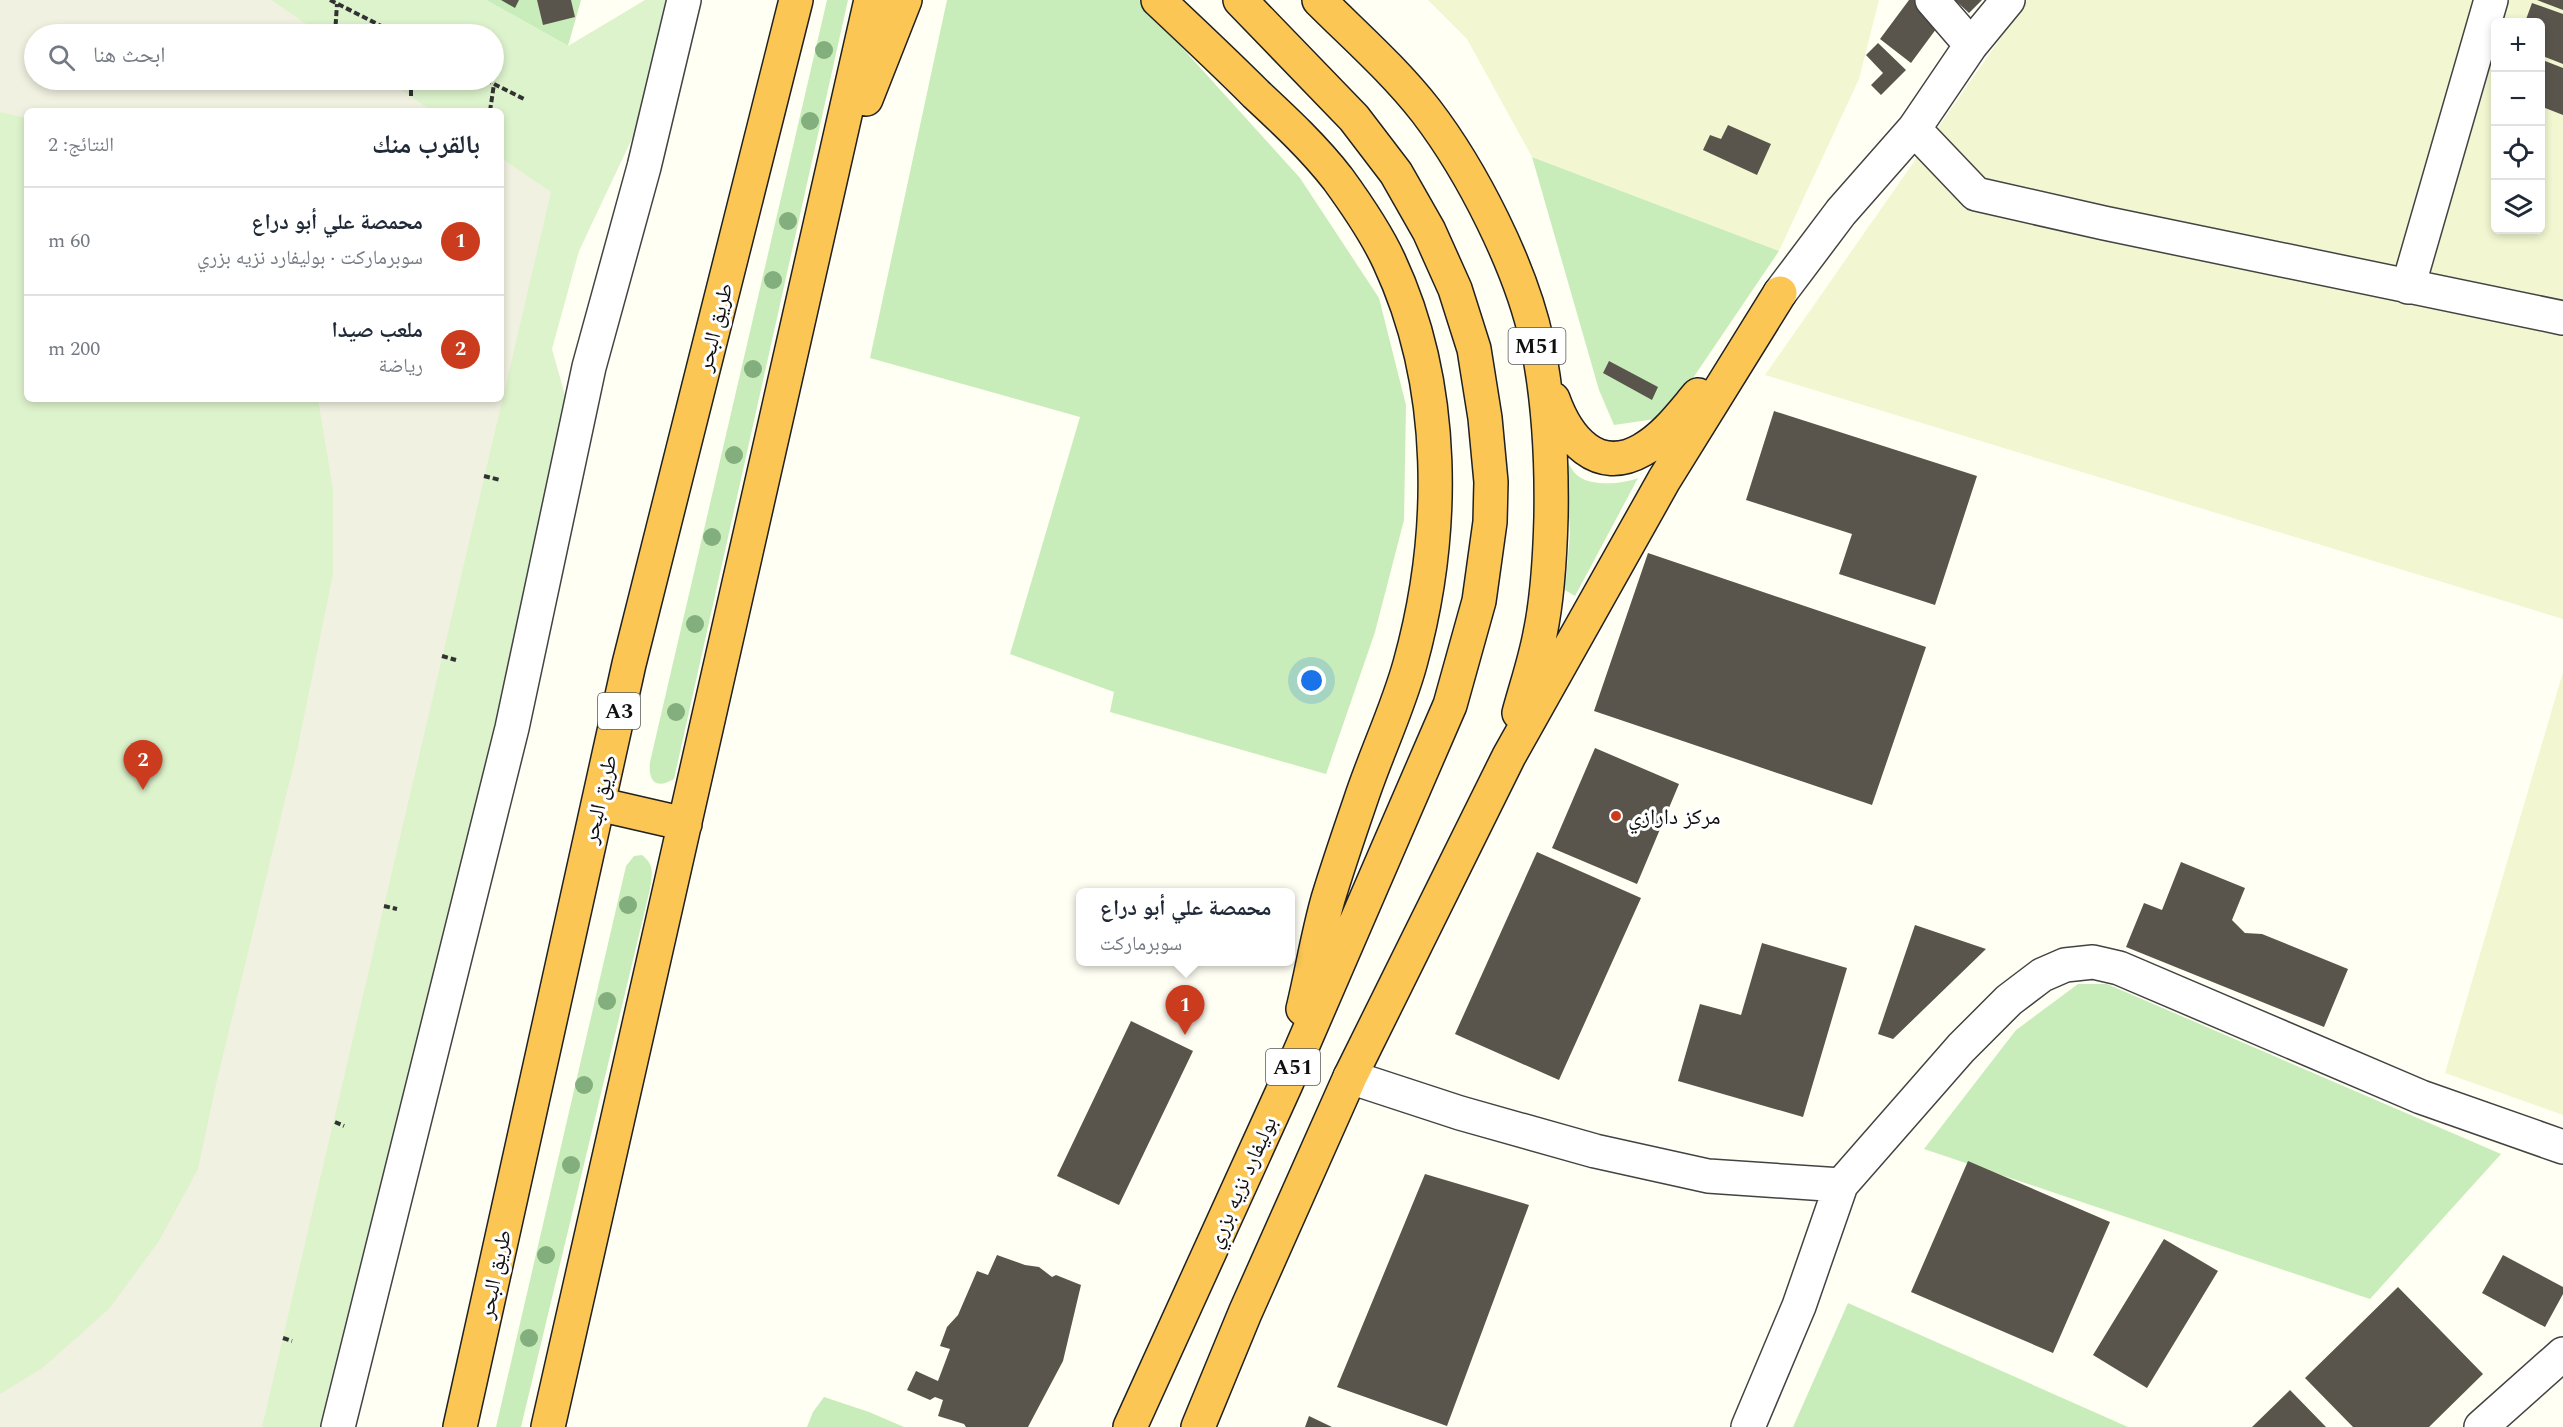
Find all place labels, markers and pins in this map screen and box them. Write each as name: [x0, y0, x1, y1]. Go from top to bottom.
pin: 2: [124, 740, 162, 790]
place label: مركز دارازي: [1628, 801, 1721, 834]
marker: مركز دارازي: [1609, 809, 1623, 823]
pin: 1: [1166, 986, 1204, 1035]

